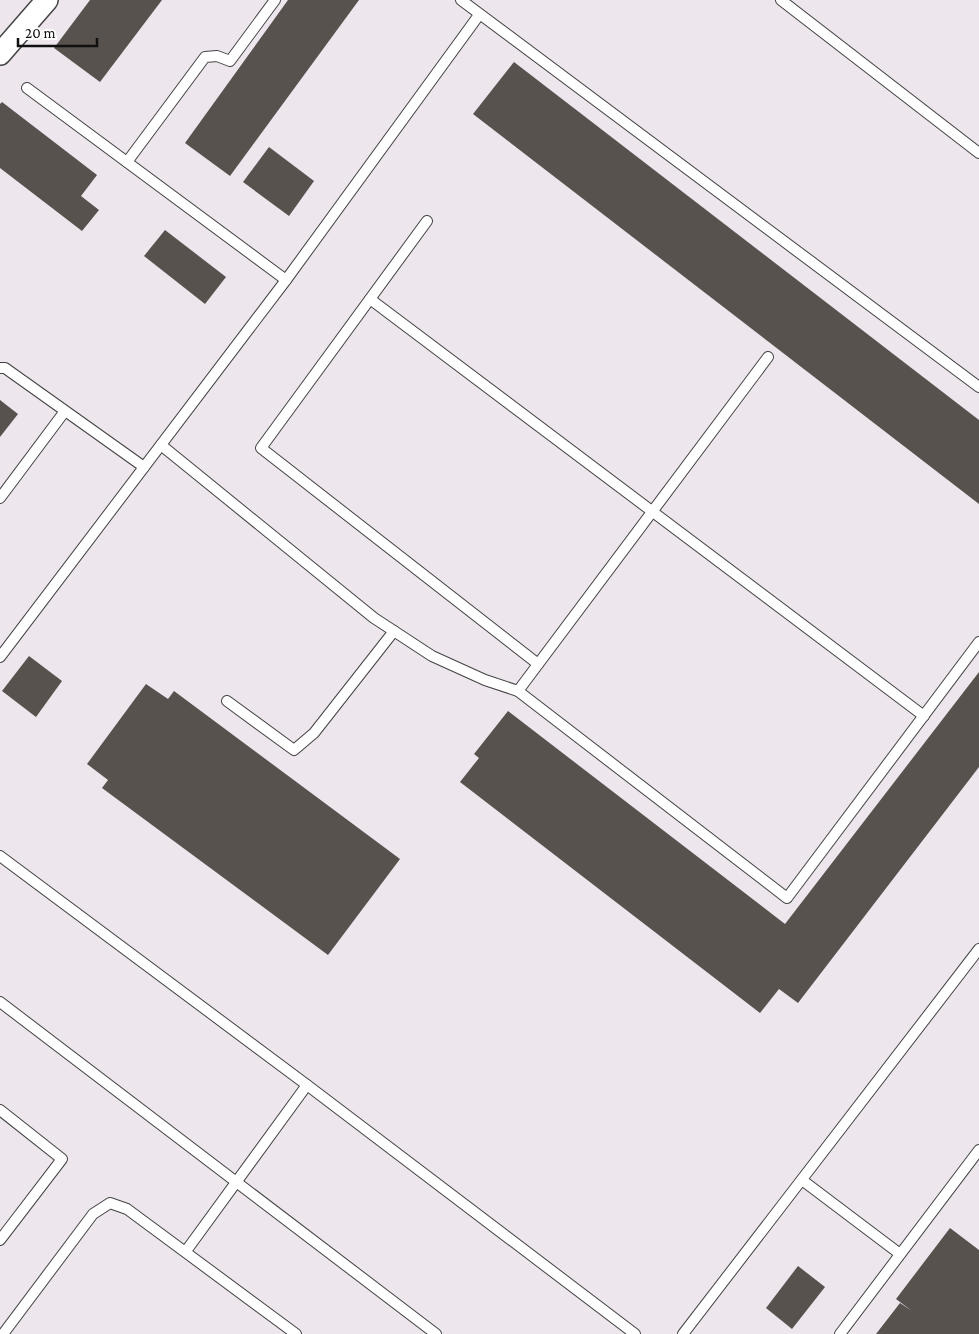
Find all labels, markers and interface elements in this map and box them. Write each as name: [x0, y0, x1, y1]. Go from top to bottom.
scale bar: [18, 15, 96, 47]
text: 20 m: [25, 25, 56, 41]

